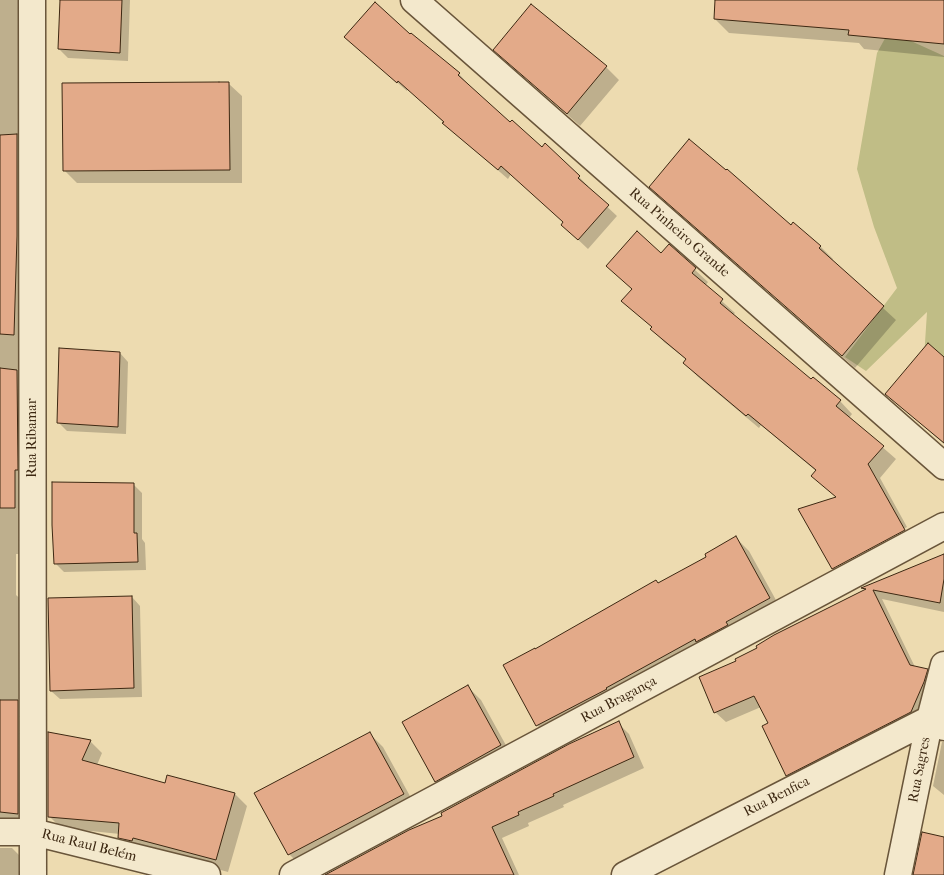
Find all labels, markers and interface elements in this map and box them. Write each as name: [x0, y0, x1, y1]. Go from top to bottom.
street label: Rua Pinheiro Grande: [625, 185, 733, 281]
street label: Rua Ribamar: [25, 398, 41, 478]
street label: Rua Bragança: [578, 673, 660, 727]
street label: Rua Sagres: [905, 736, 935, 804]
street label: Rua Benfica: [741, 773, 813, 821]
street label: Rua Raul Belém: [40, 826, 138, 866]

